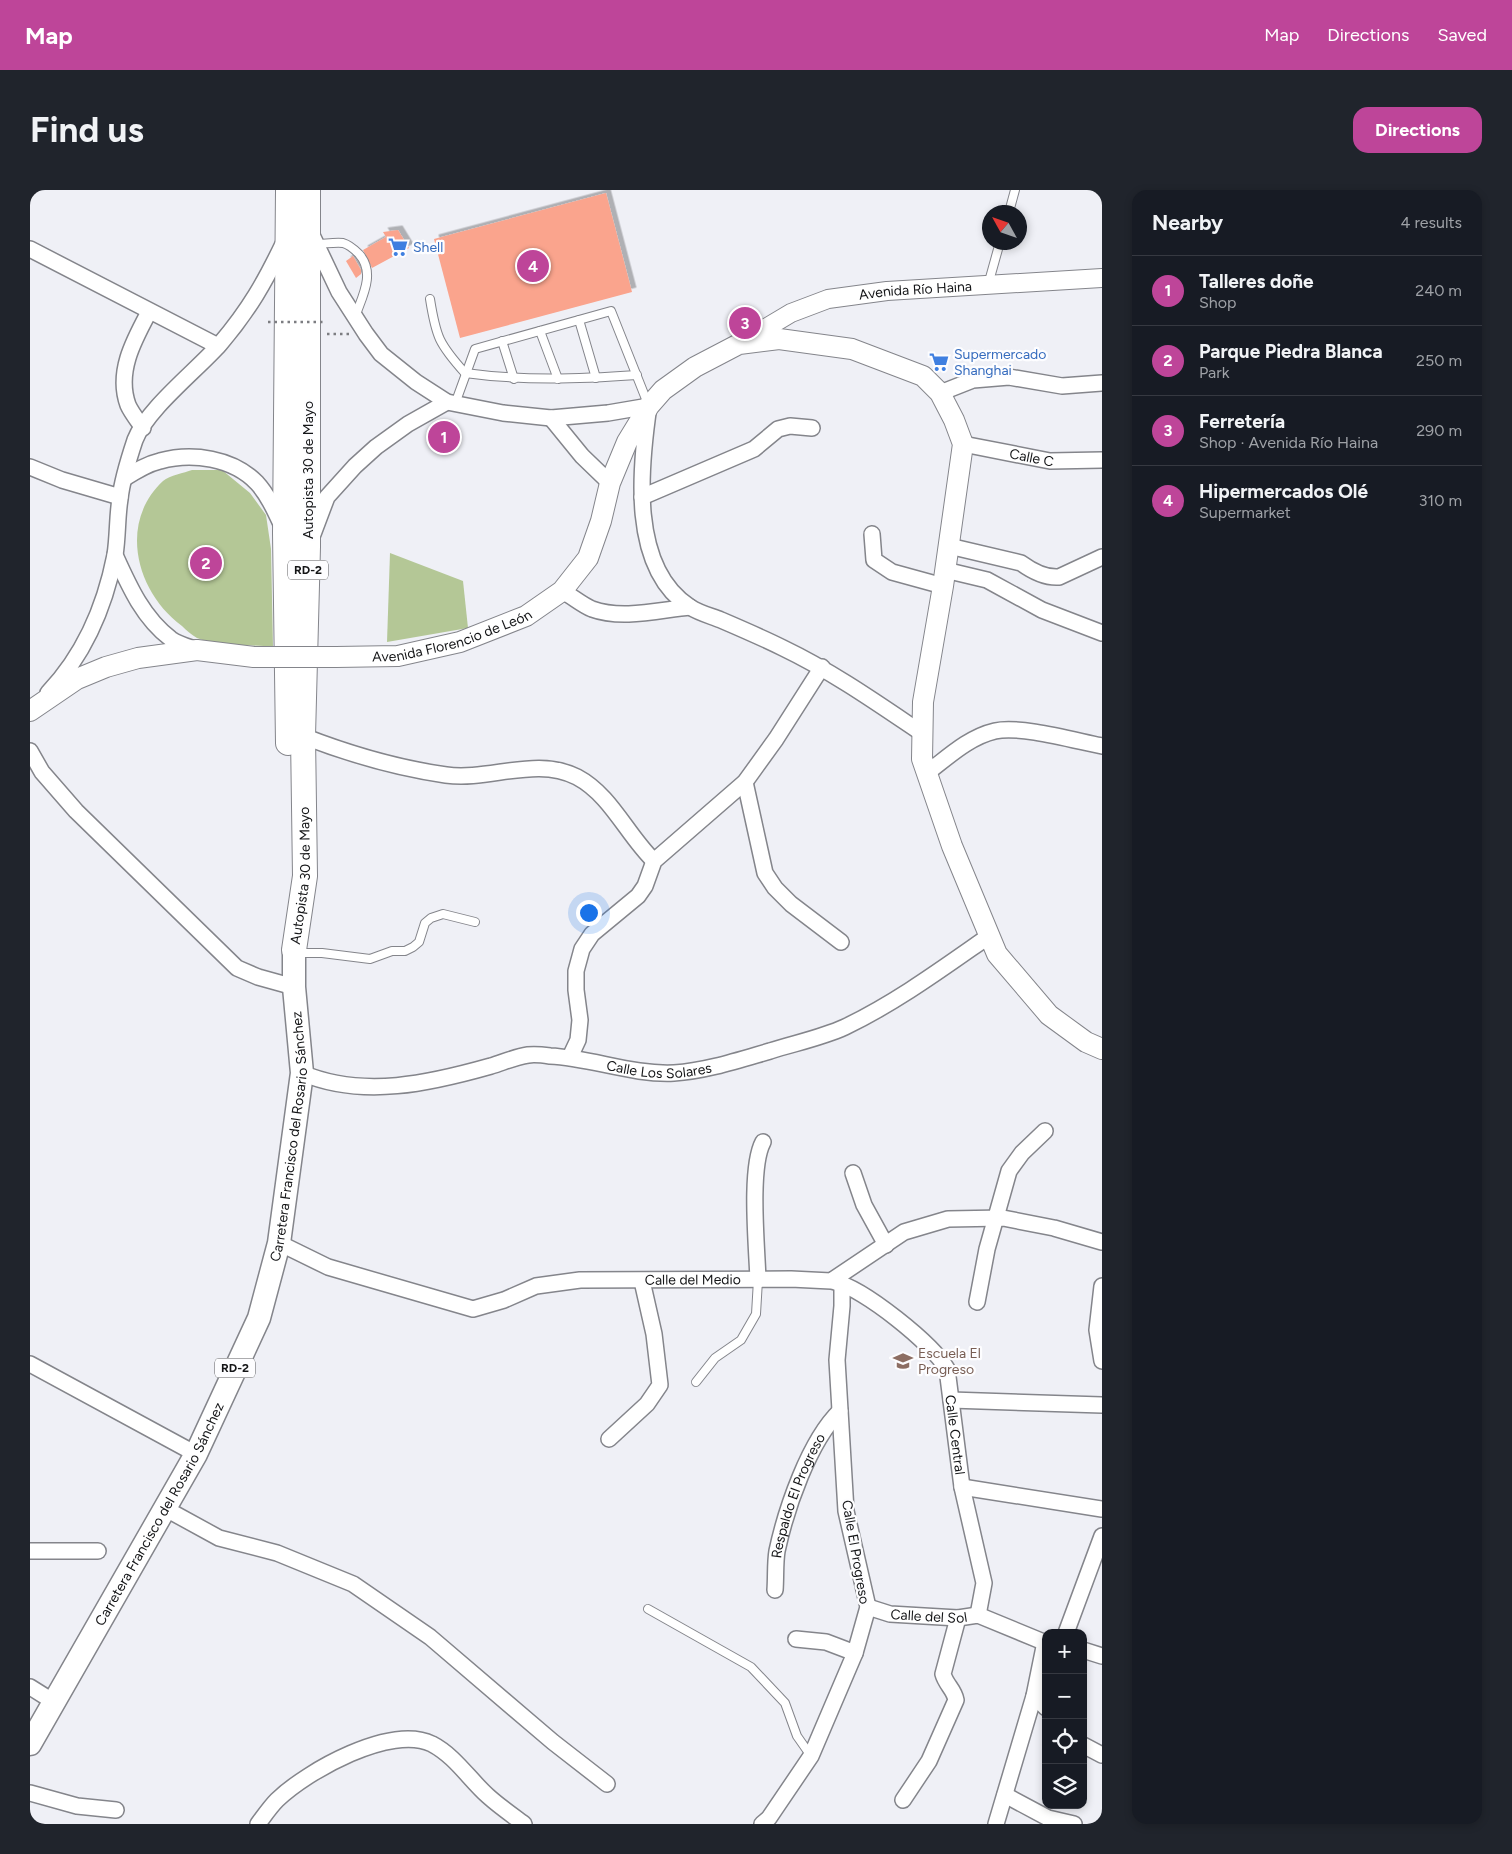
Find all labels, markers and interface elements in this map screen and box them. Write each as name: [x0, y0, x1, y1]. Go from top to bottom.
text: Map: [25, 21, 73, 50]
text: Map: [1264, 24, 1299, 46]
text: Directions: [1327, 24, 1409, 46]
text: Saved: [1437, 24, 1487, 46]
button: Directions: [1353, 107, 1482, 153]
text: Find us: [30, 109, 144, 151]
north arrow: [982, 205, 1027, 250]
text: Nearby: [1152, 210, 1223, 235]
text: 4 results: [1401, 213, 1462, 232]
supermarket icon: Shell: [387, 236, 409, 258]
place label: Shell: [413, 239, 443, 256]
pin: 4: [517, 247, 549, 285]
text: Talleres doñe: [1199, 270, 1314, 293]
street label: Avenida Río Haina: [858, 278, 972, 304]
text: 1: [1165, 281, 1171, 300]
text: 240 m: [1415, 281, 1462, 300]
text: Shop: [1199, 293, 1237, 312]
pin: 3: [729, 304, 761, 342]
text: Parque Piedra Blanca: [1199, 340, 1383, 363]
place label: Supermercado Shanghai: [954, 346, 1046, 379]
supermarket icon: Supermercado Shanghai: [928, 351, 950, 373]
text: 2: [1163, 351, 1173, 370]
text: 250 m: [1416, 351, 1462, 370]
text: Park: [1199, 363, 1229, 382]
street label: Autopista 30 de Mayo: [300, 401, 317, 539]
text: Ferretería: [1199, 410, 1285, 433]
pin: 1: [428, 418, 460, 456]
text: 3: [1164, 421, 1172, 440]
text: 290 m: [1416, 421, 1462, 440]
text: Shop · Avenida Río Haina: [1199, 433, 1378, 452]
street label: Calle C: [1008, 445, 1055, 471]
text: Hipermercados Olé: [1199, 480, 1368, 503]
text: 4: [1163, 491, 1173, 510]
text: 310 m: [1419, 491, 1462, 510]
text: Supermarket: [1199, 503, 1291, 522]
pin: 2: [190, 544, 222, 582]
road number: RD-2: [288, 560, 328, 580]
street label: Avenida Florencio de León: [372, 606, 536, 665]
street label: Autopista 30 de Mayo: [287, 807, 314, 946]
your location: [576, 900, 602, 926]
street label: Carretera Francisco del Rosario Sánchez: [266, 1010, 311, 1264]
street label: Calle Los Solares: [605, 1057, 713, 1082]
street label: Calle del Medio: [645, 1271, 741, 1289]
place label: Escuela El Progreso: [918, 1345, 981, 1378]
school or university icon: Escuela El Progreso: [892, 1350, 914, 1372]
road number: RD-2: [215, 1358, 255, 1378]
street label: Calle Central: [941, 1394, 968, 1476]
street label: Carretera Francisco del Rosario Sánchez: [92, 1400, 228, 1629]
street label: Respaldo El Progreso: [768, 1430, 829, 1559]
street label: Calle El Progreso: [838, 1499, 873, 1605]
street label: Calle del Sol: [890, 1606, 968, 1627]
map controls: [1042, 1629, 1087, 1809]
button: +: [1042, 1629, 1087, 1674]
button: −: [1042, 1674, 1087, 1719]
button: locate: [1042, 1719, 1087, 1764]
button: layers: [1042, 1764, 1087, 1809]

